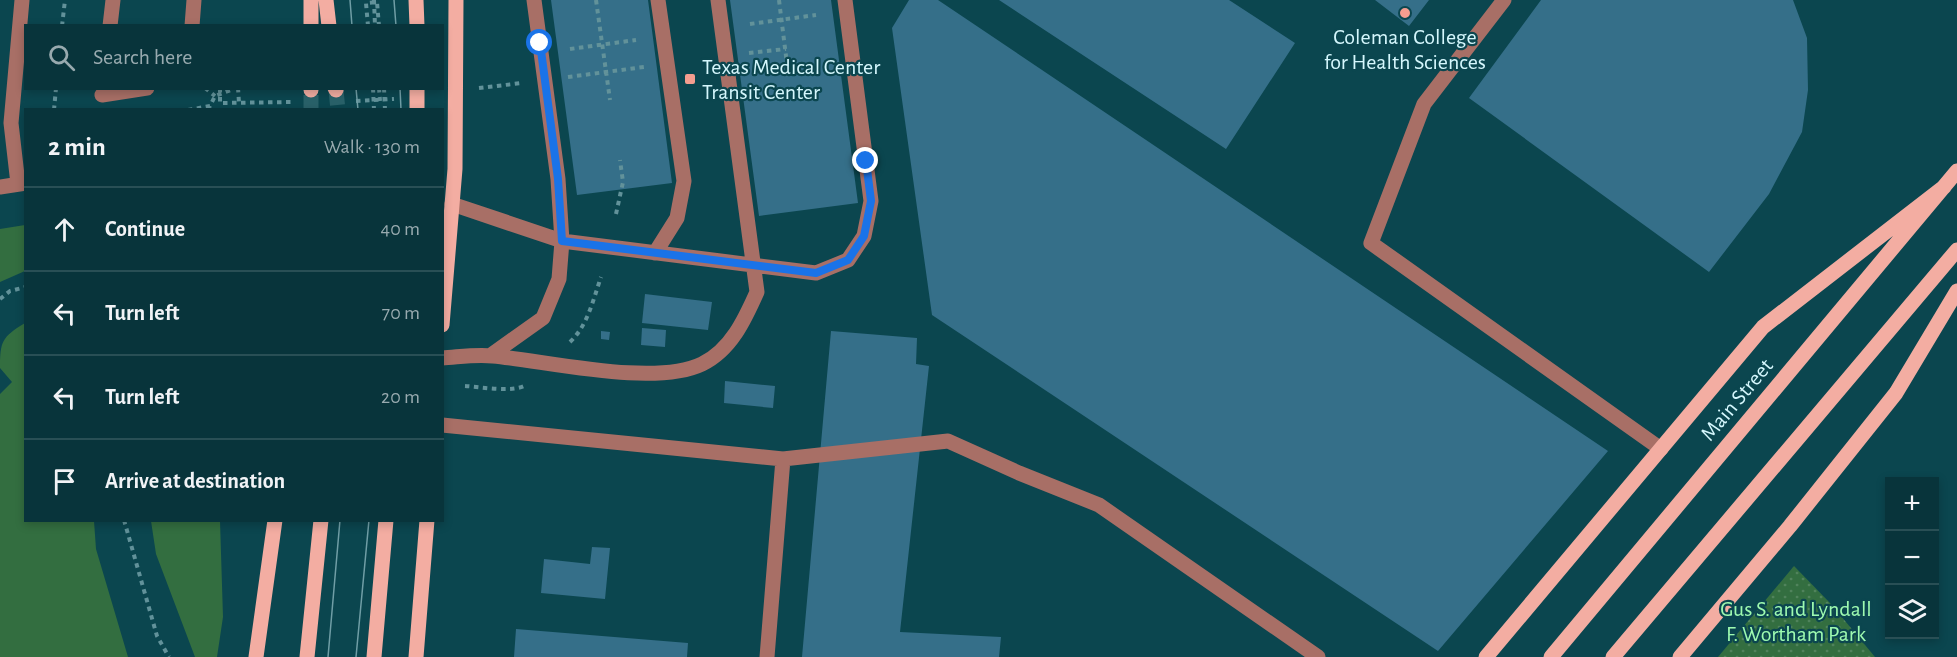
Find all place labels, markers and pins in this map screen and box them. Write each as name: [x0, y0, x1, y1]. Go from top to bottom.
marker: Coleman College for Health Sciences: [1398, 6, 1412, 20]
place label: Coleman College for Health Sciences: [1324, 26, 1486, 73]
place label: Texas Medical Center Transit Center: [702, 56, 880, 103]
marker: Texas Medical Center Transit Center: [683, 72, 697, 86]

